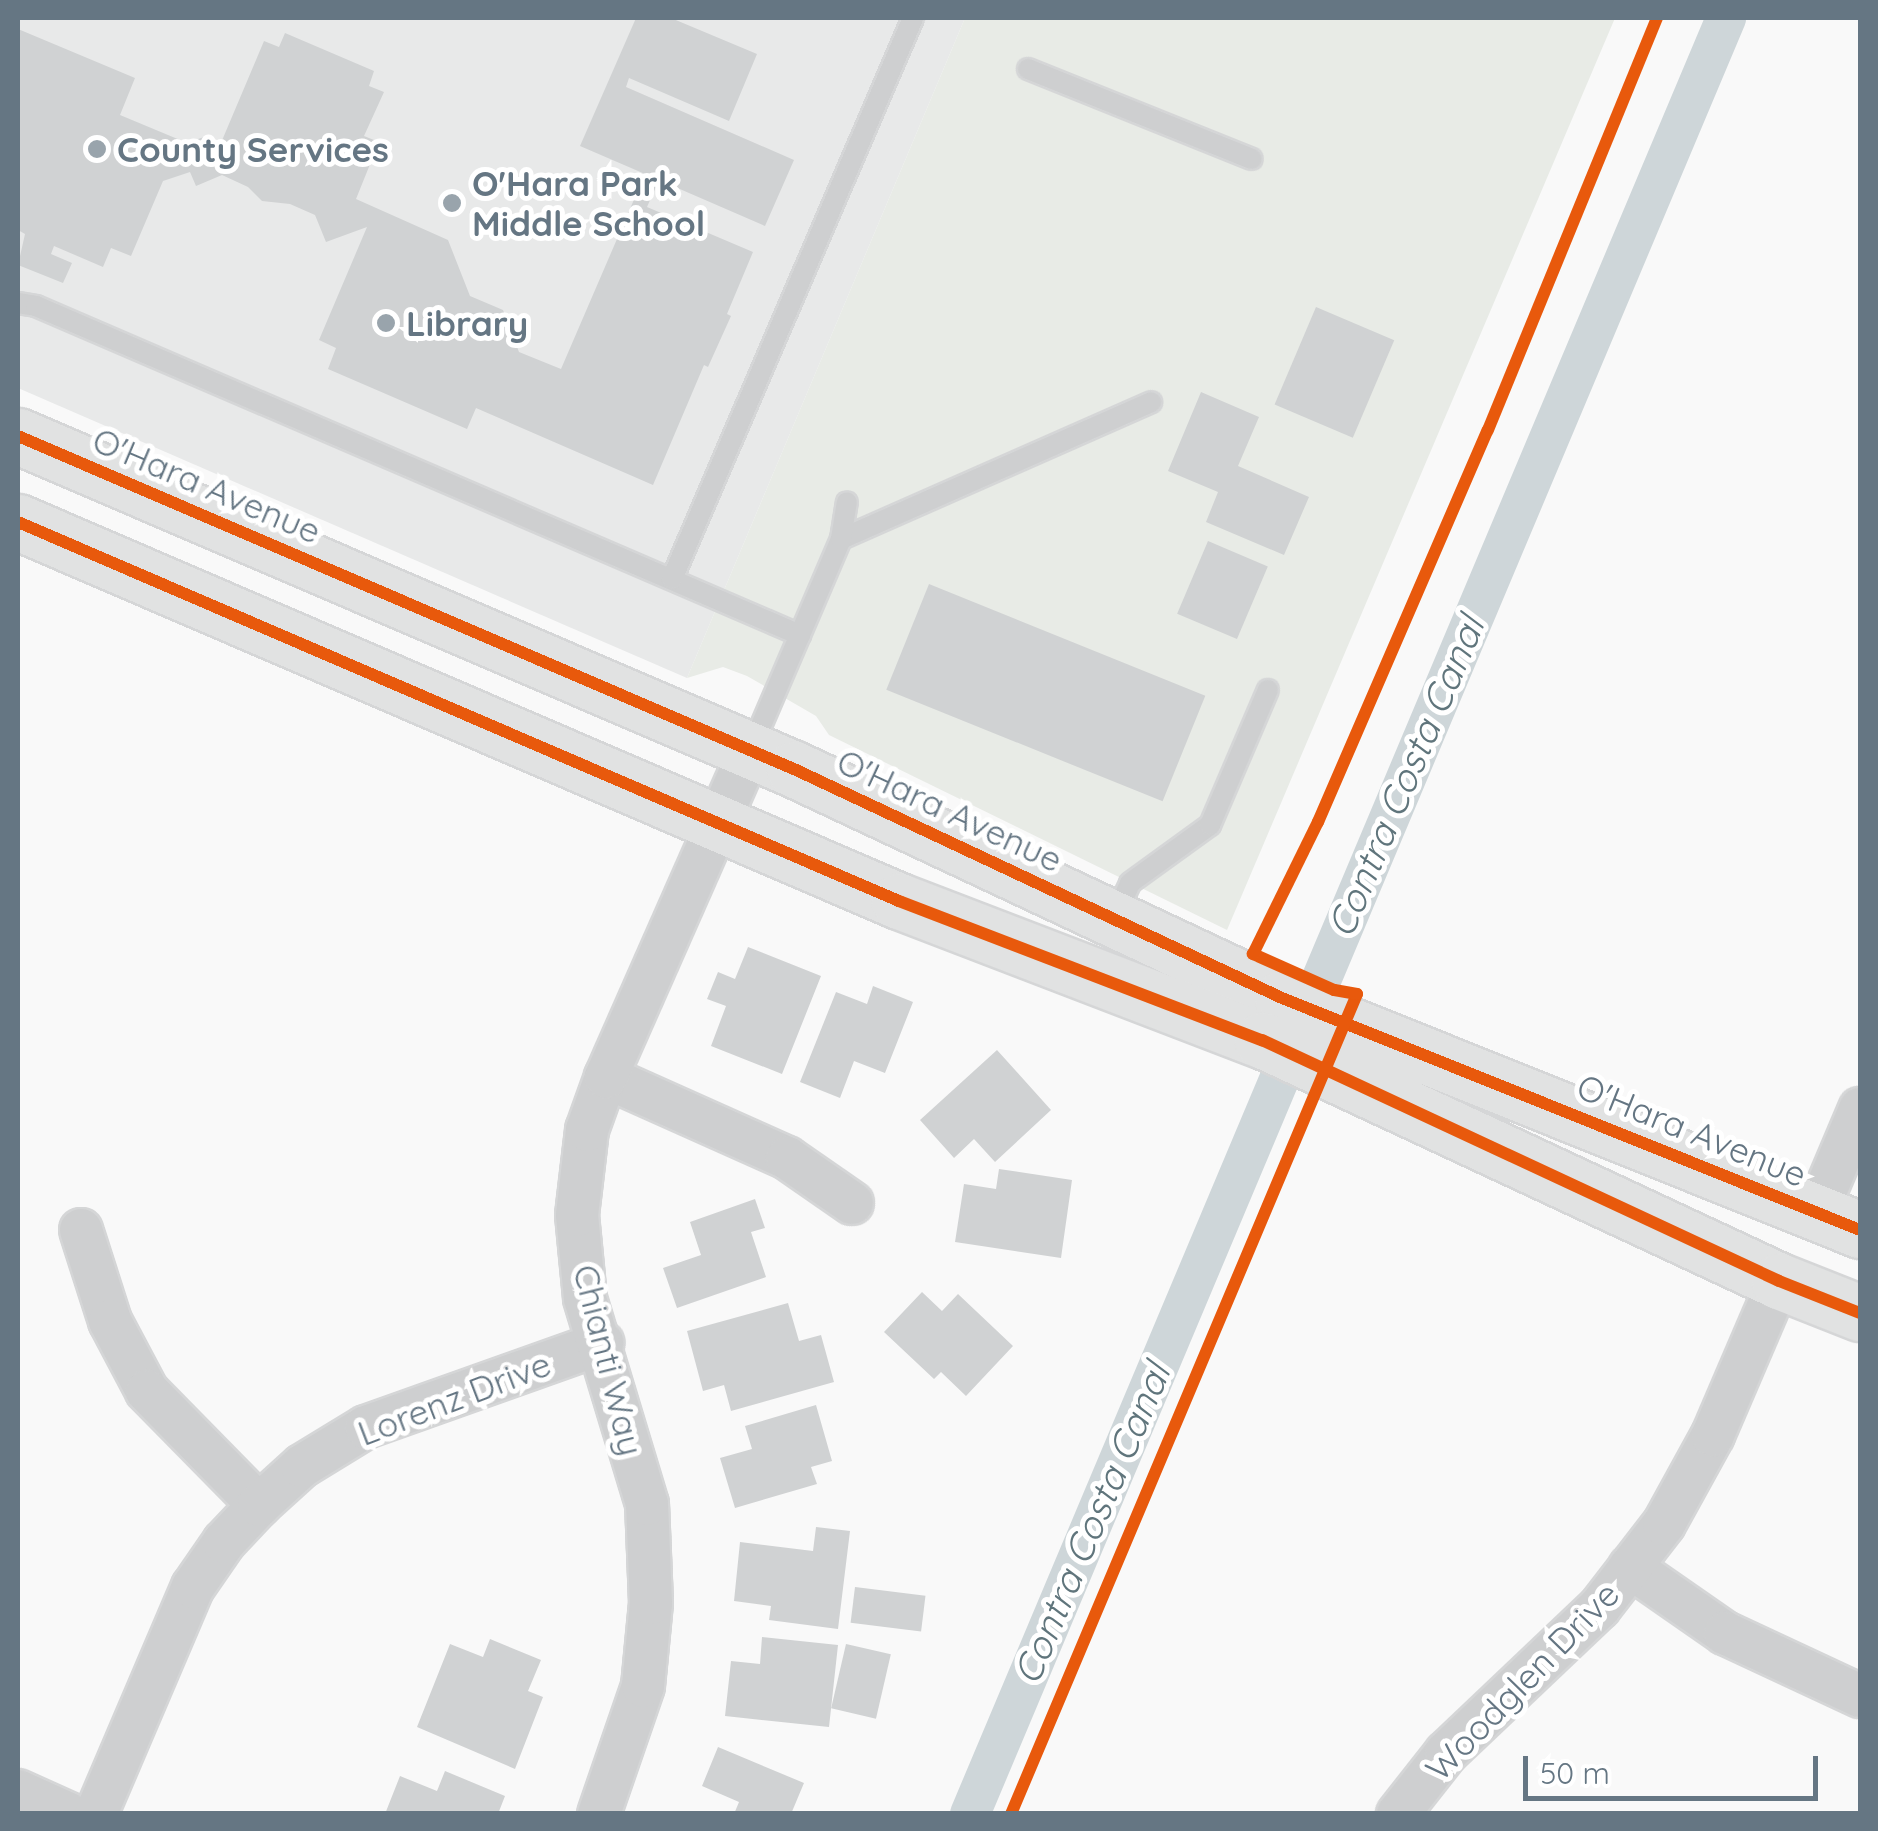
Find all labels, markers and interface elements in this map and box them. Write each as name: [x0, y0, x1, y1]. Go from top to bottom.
place label: County Services: [117, 128, 389, 170]
marker: County Services: [86, 138, 108, 160]
place label: O'Hara Park Middle School: [472, 162, 705, 244]
marker: O'Hara Park Middle School: [441, 192, 463, 214]
place label: Library: [406, 302, 528, 344]
marker: Library: [375, 312, 397, 334]
street label: O'Hara Avenue: [87, 418, 327, 552]
water label: Contra Costa Canal: [1318, 610, 1494, 944]
street label: O'Hara Avenue: [831, 740, 1069, 880]
street label: O'Hara Avenue: [1571, 1065, 1813, 1195]
street label: Chianti Way: [565, 1260, 653, 1460]
street label: Lorenz Drive: [352, 1342, 556, 1454]
water label: Contra Costa Canal: [1004, 1357, 1180, 1691]
street label: Woodglen Drive: [1417, 1573, 1627, 1789]
scale bar: [1528, 1736, 1823, 1798]
text: 50 m: [1540, 1754, 1610, 1792]

